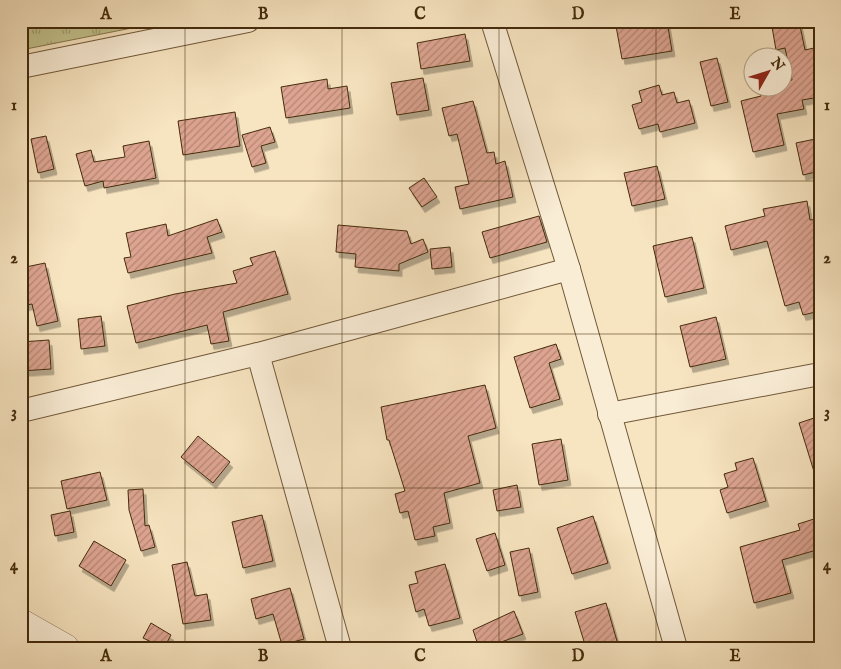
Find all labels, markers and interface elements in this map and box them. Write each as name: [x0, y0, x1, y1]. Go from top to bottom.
text: A: [100, 5, 113, 25]
text: B: [258, 5, 269, 25]
text: C: [414, 5, 426, 25]
text: D: [572, 5, 585, 25]
text: E: [729, 5, 741, 25]
north arrow: [744, 48, 794, 98]
text: N: [766, 53, 788, 75]
text: 1: [11, 96, 17, 116]
text: 1: [824, 96, 830, 116]
text: 2: [10, 249, 18, 269]
text: 2: [823, 249, 831, 269]
text: 3: [11, 403, 17, 423]
text: 3: [824, 403, 830, 423]
text: 4: [10, 556, 19, 576]
text: 4: [823, 556, 832, 576]
text: A: [100, 647, 113, 667]
text: B: [258, 647, 269, 667]
text: C: [414, 647, 426, 667]
text: D: [572, 647, 585, 667]
text: E: [729, 647, 741, 667]

